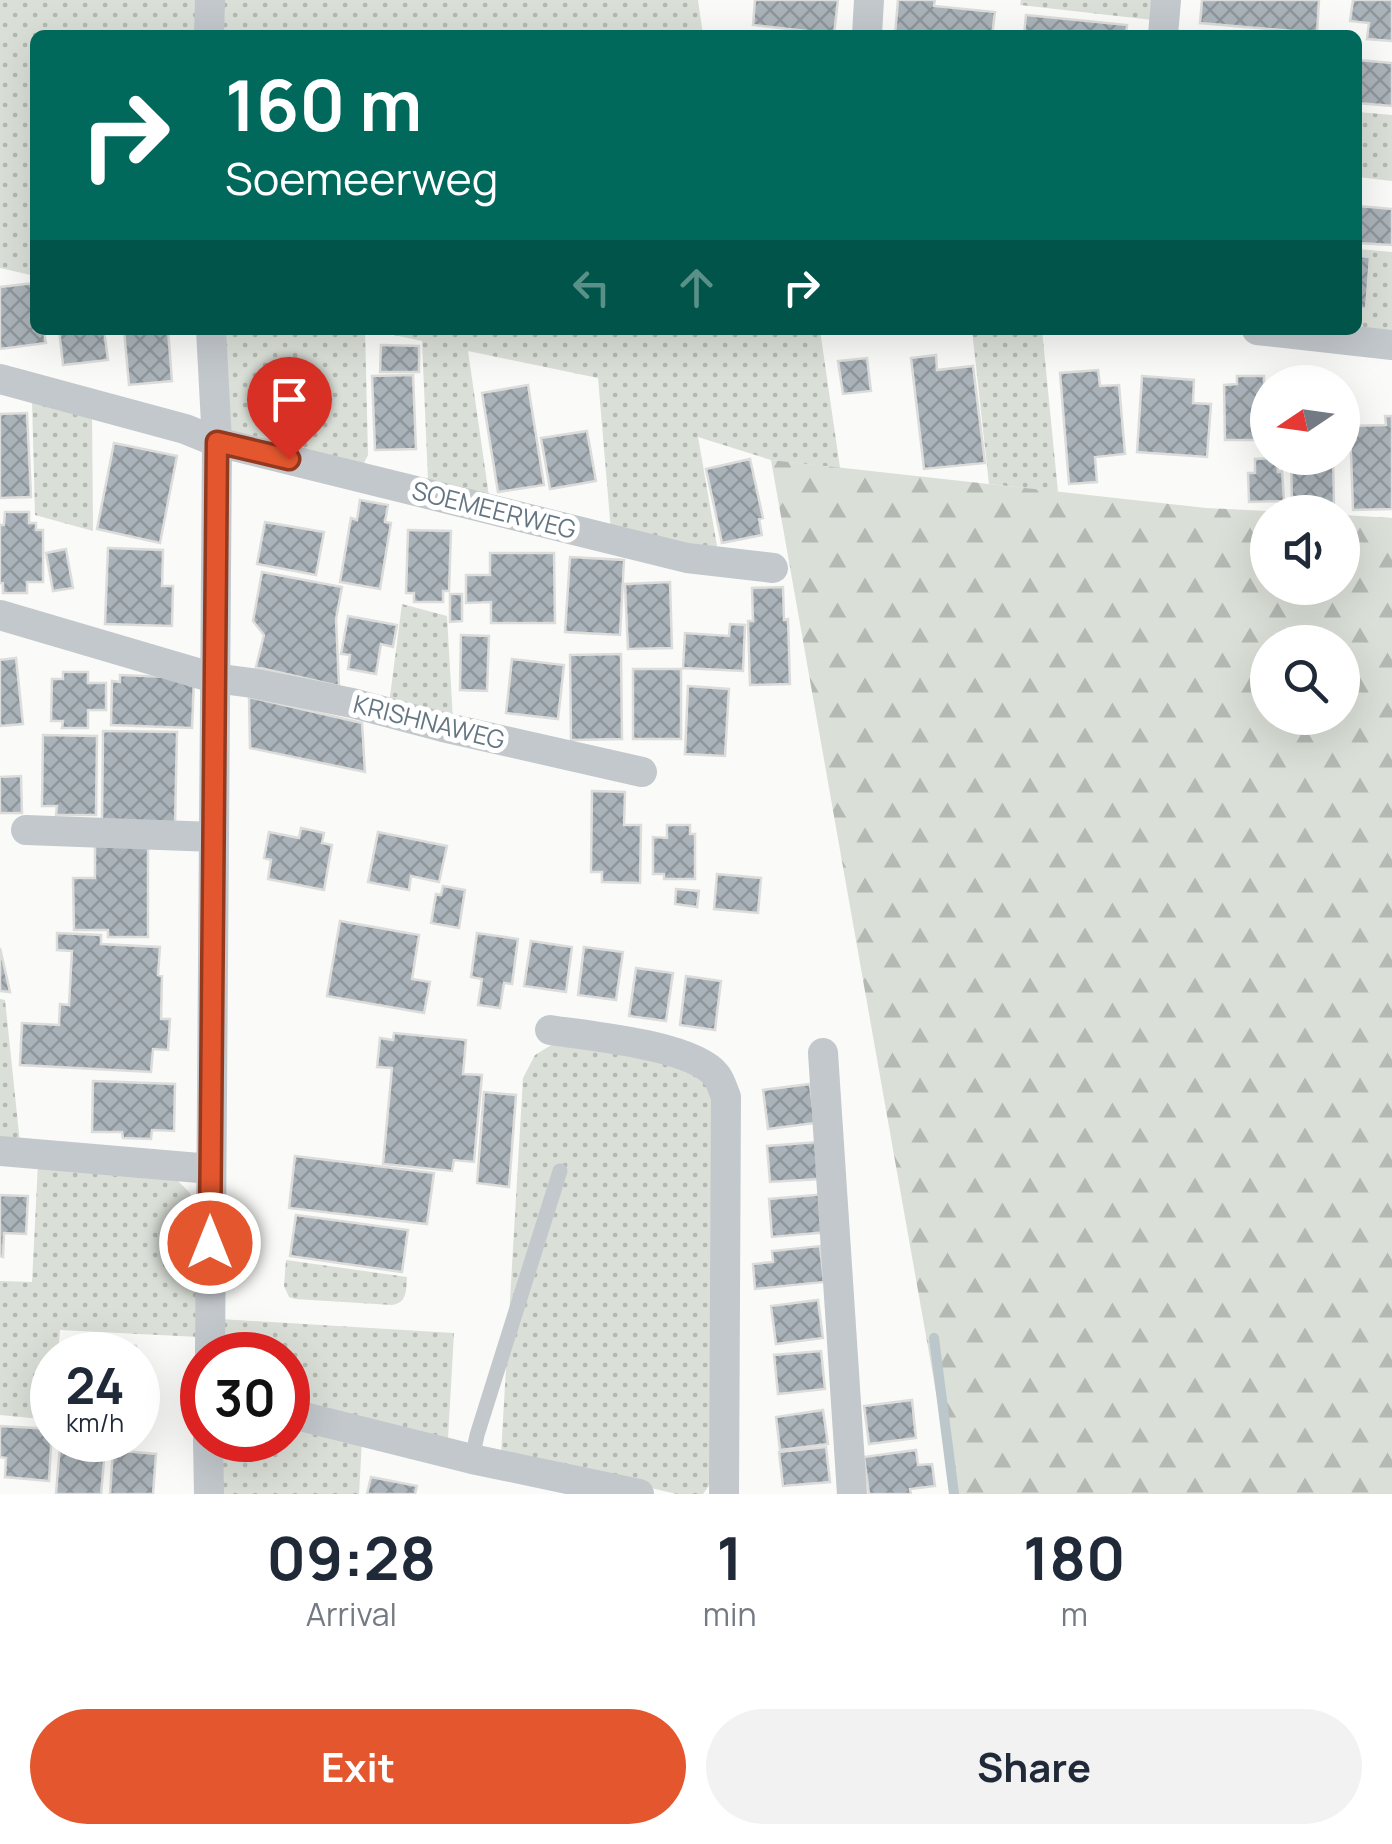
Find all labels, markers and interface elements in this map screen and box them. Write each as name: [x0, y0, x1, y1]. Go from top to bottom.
text: 160 m: [225, 56, 422, 152]
icon: right: [60, 70, 190, 200]
text: Soemeerweg: [225, 147, 498, 209]
icon: left: [564, 260, 619, 315]
icon: ahead: [669, 260, 724, 315]
icon: right: [774, 260, 829, 315]
pin: [247, 357, 332, 460]
north arrow: [1250, 365, 1360, 475]
map controls: [1250, 365, 1360, 735]
icon: arrive: [262, 372, 317, 427]
street label: SOEMEERWEG: [409, 472, 580, 547]
button: sound: [1250, 495, 1360, 605]
button: search: [1250, 625, 1360, 735]
street label: KRISHNAWEG: [350, 686, 508, 757]
position arrow: [158, 1191, 262, 1295]
speed limit sign: 30: [180, 1332, 310, 1462]
text: 24: [65, 1351, 125, 1419]
text: km/h: [66, 1405, 124, 1440]
text: 09:28: [267, 1516, 436, 1598]
text: 1: [716, 1516, 743, 1598]
text: 180: [1023, 1516, 1125, 1598]
text: Arrival: [306, 1592, 397, 1636]
text: min: [703, 1592, 756, 1636]
text: m: [1061, 1592, 1088, 1636]
button: Exit: [30, 1709, 686, 1824]
button: Share: [706, 1709, 1362, 1824]

